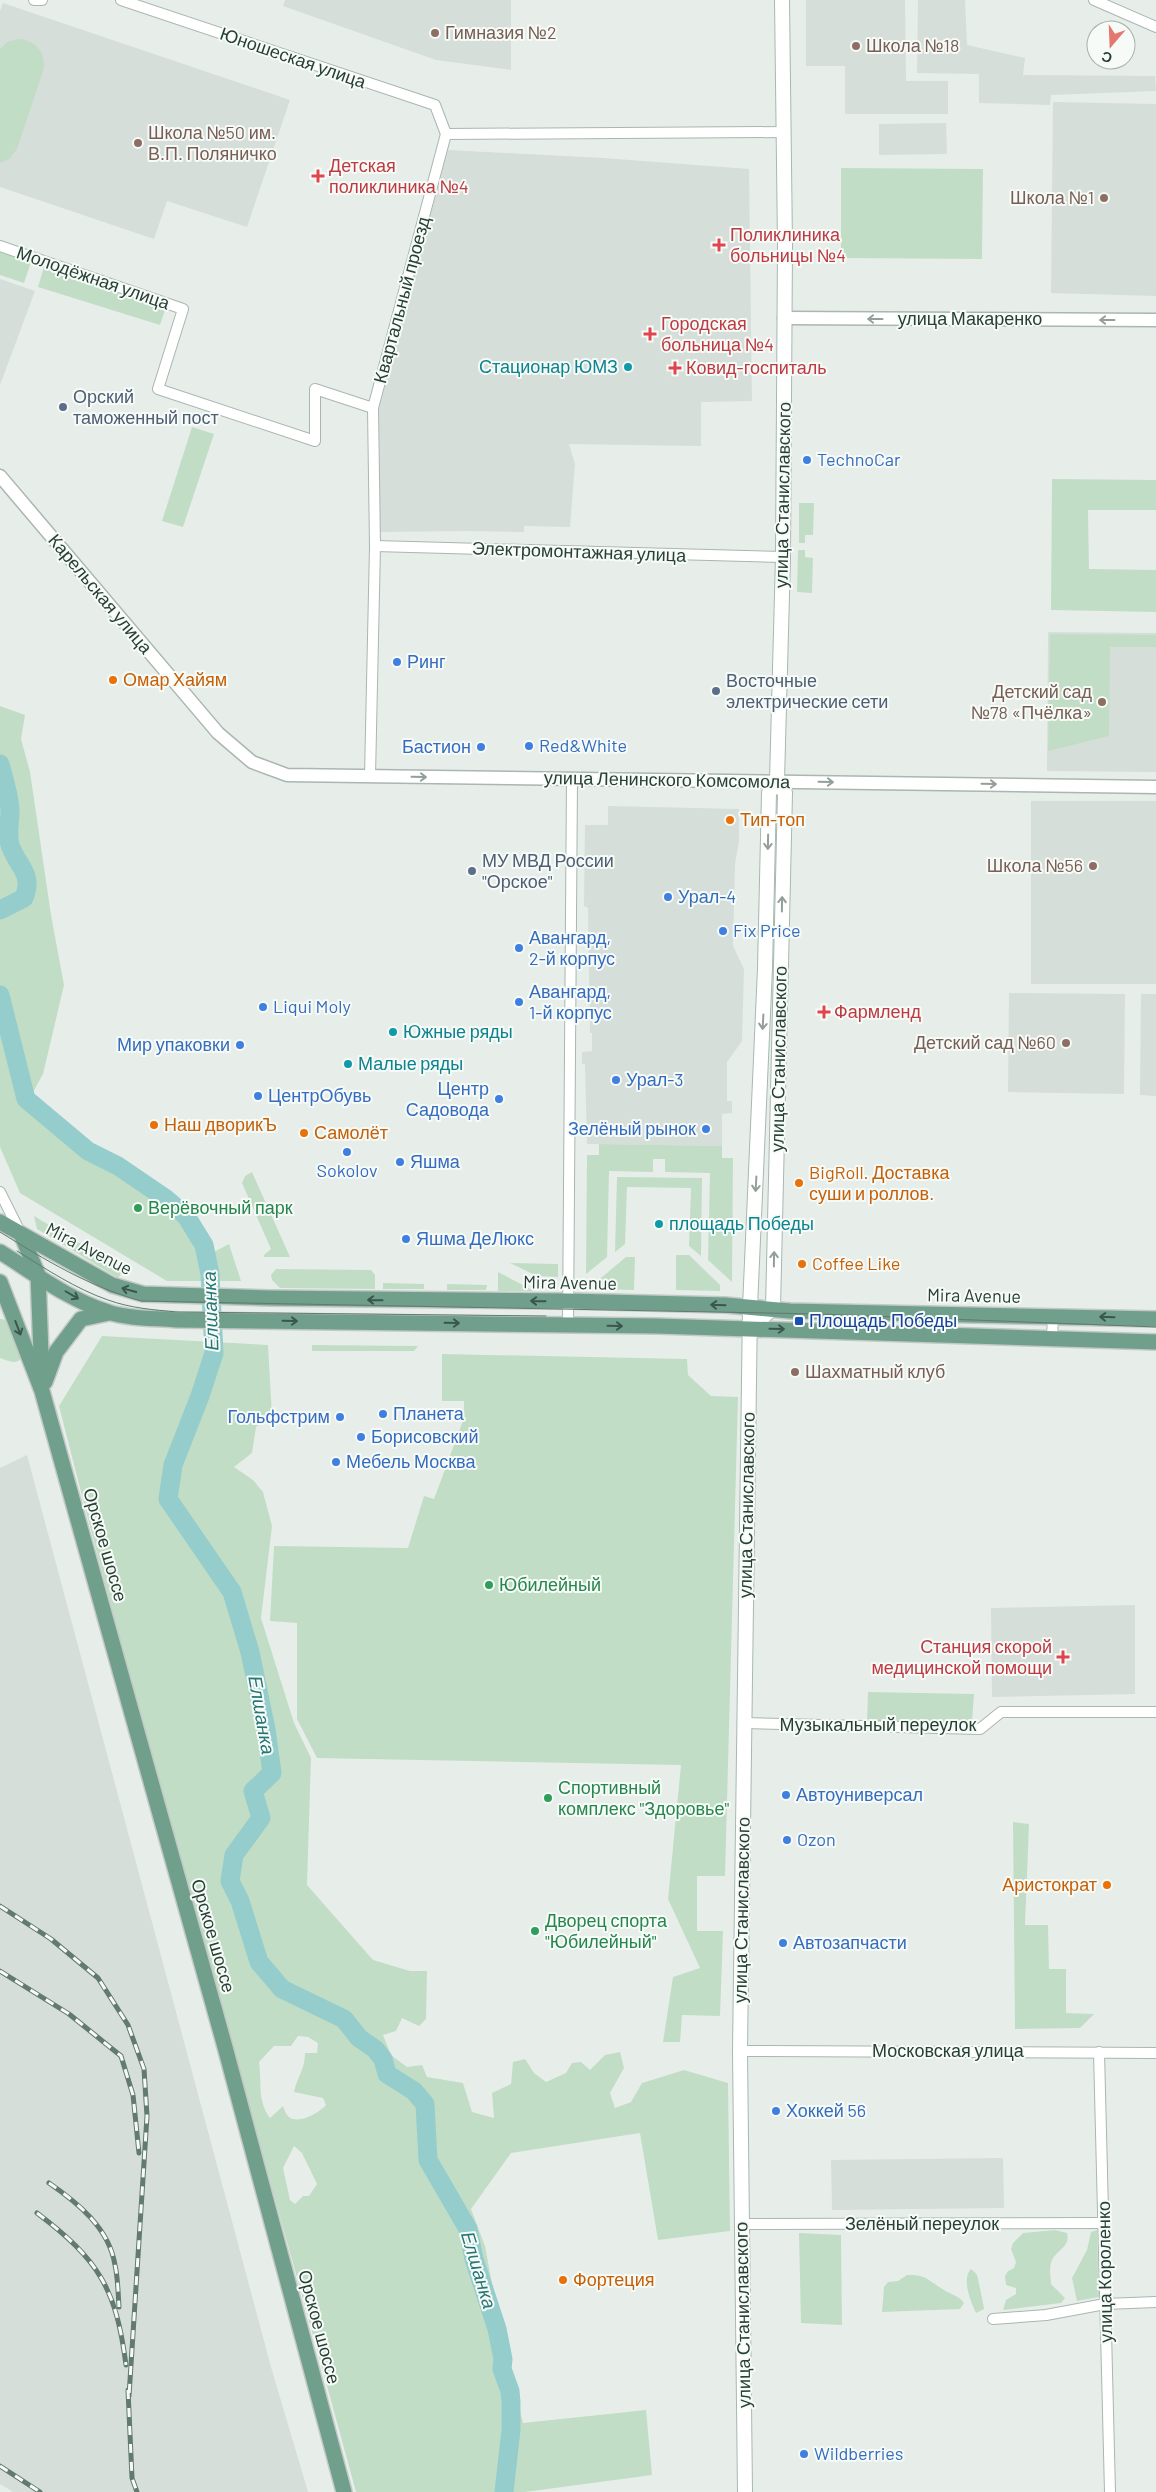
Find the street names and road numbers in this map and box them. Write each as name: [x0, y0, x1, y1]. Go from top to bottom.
street label: Юношеская улица: [218, 22, 370, 93]
street label: Квартальный проезд: [368, 214, 434, 386]
street label: Молодёжная улица: [14, 241, 174, 314]
street label: улица Макаренко: [898, 307, 1042, 329]
street label: улица Станиславского: [769, 402, 795, 588]
street label: Карельская улица: [44, 529, 158, 659]
street label: Электромонтажная улица: [472, 536, 688, 566]
street label: улица Ленинского Комсомола: [544, 766, 791, 792]
street label: улица Станиславского: [765, 966, 791, 1152]
street label: Mira Avenue: [43, 1217, 136, 1279]
street label: Mira Avenue: [523, 1270, 617, 1294]
street label: Mira Avenue: [927, 1283, 1021, 1307]
street label: улица Станиславского: [733, 1412, 759, 1598]
street label: Орское шоссе: [79, 1485, 133, 1604]
street label: Музыкальный переулок: [780, 1713, 977, 1735]
street label: улица Станиславского: [728, 1817, 754, 2003]
street label: Орское шоссе: [187, 1876, 241, 1995]
street label: Московская улица: [872, 2039, 1025, 2061]
street label: улица Короленко: [1092, 2201, 1116, 2343]
street label: Зелёный переулок: [845, 2212, 999, 2234]
street label: улица Станиславского: [729, 2222, 755, 2408]
street label: Орское шоссе: [294, 2267, 346, 2386]

